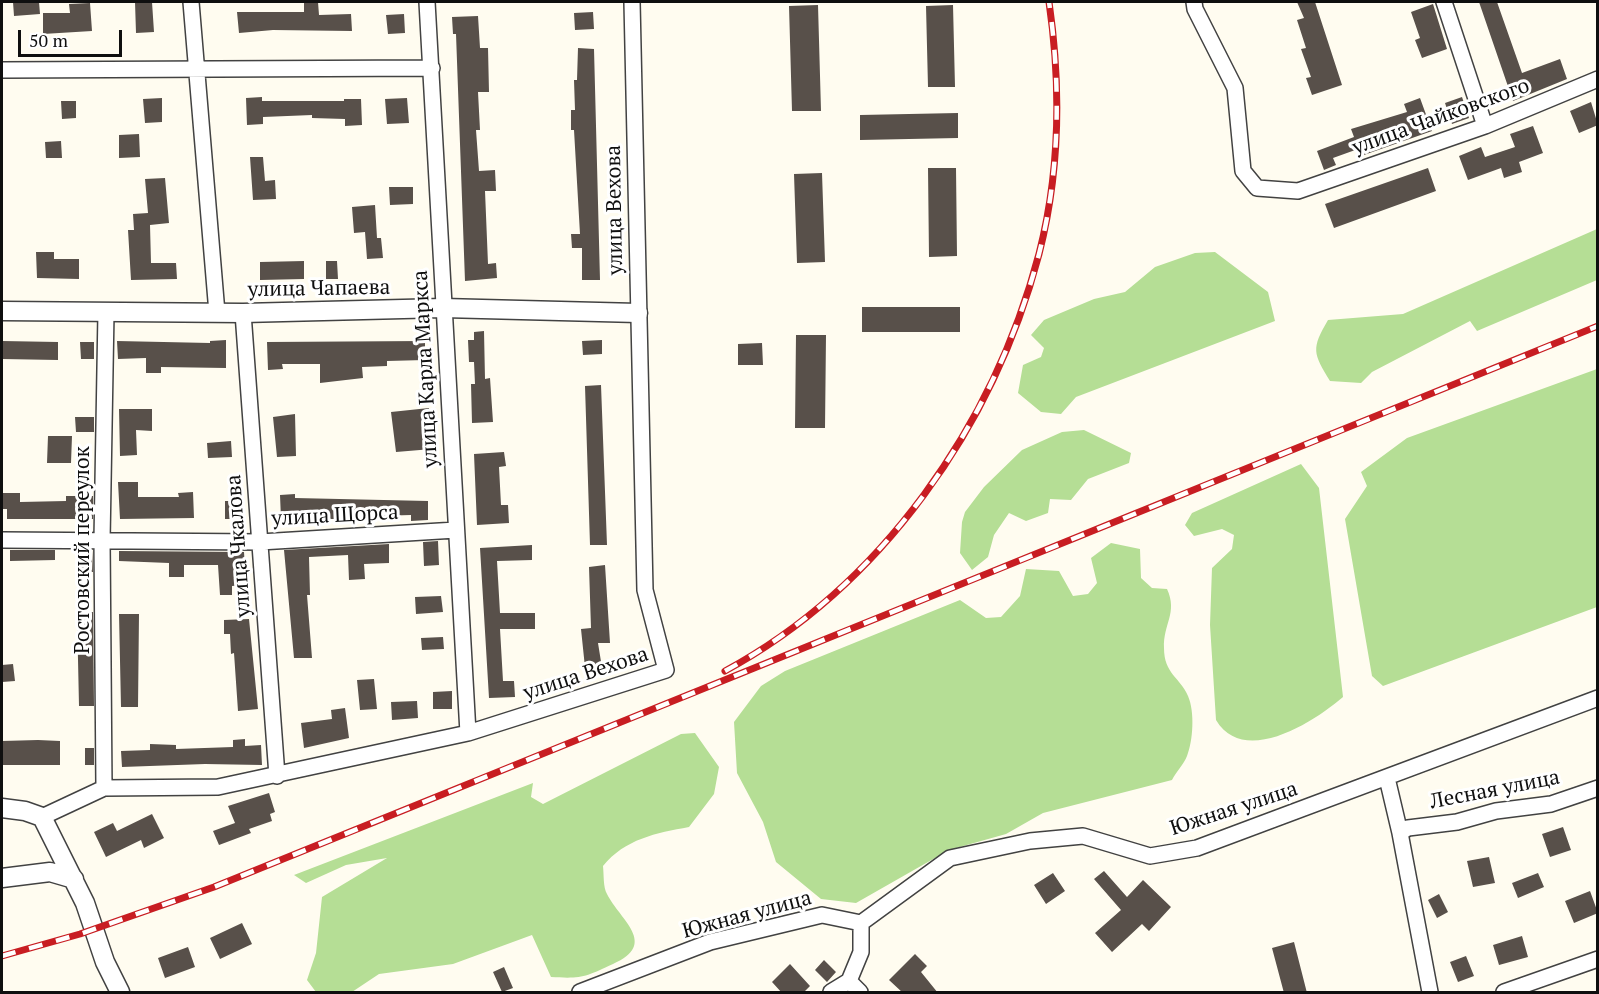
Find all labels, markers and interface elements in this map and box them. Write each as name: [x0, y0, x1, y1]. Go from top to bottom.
scale bar: [21, 18, 124, 56]
text: 50 m: [29, 28, 68, 52]
street label: улица Чайковского: [1349, 73, 1533, 161]
street label: улица Вехова: [601, 145, 629, 275]
street label: улица Карла Маркса: [408, 270, 444, 468]
street label: улица Чапаева: [247, 275, 391, 303]
street label: Ростовский переулок: [70, 446, 96, 654]
street label: улица Чкалова: [221, 474, 257, 618]
street label: улица Щорса: [271, 500, 399, 532]
street label: улица Вехова: [520, 642, 652, 706]
street label: Лесная улица: [1428, 765, 1562, 815]
street label: Южная улица: [1167, 777, 1301, 841]
street label: Южная улица: [680, 886, 814, 944]

